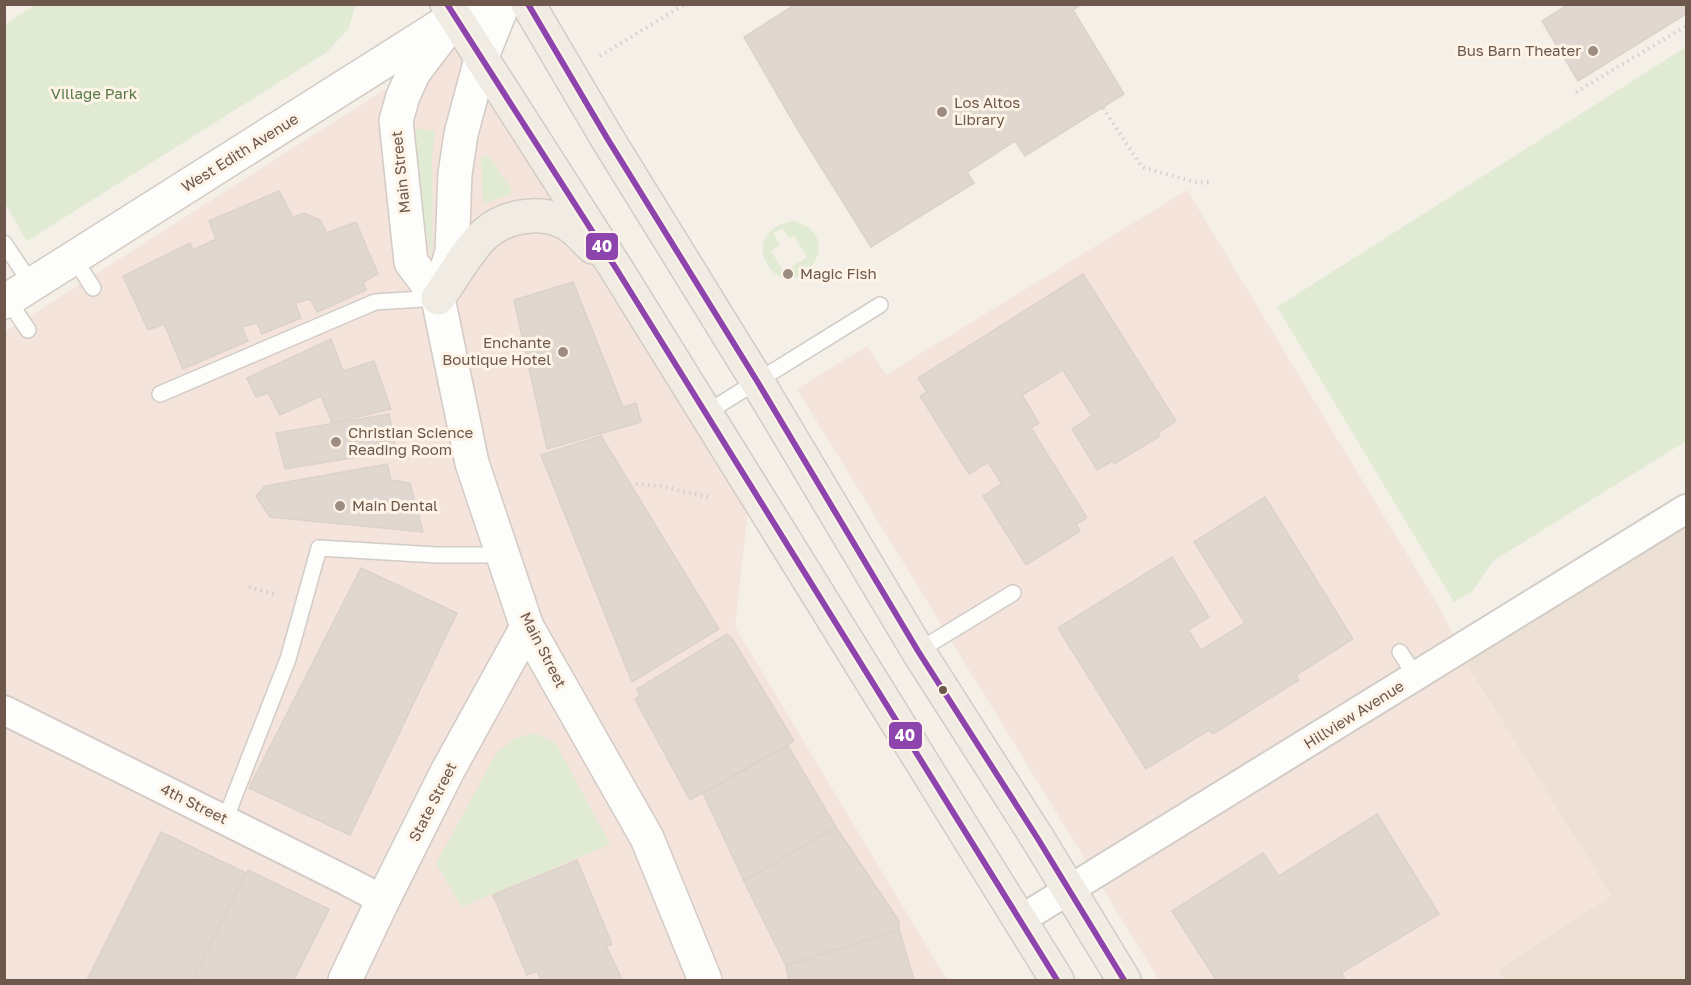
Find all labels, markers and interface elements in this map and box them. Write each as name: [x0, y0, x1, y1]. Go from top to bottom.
place label: Bus Barn Theater: [1457, 41, 1581, 59]
marker: Bus Barn Theater: [1586, 44, 1600, 58]
park label: Village Park: [51, 84, 138, 102]
place label: Los Altos Library: [954, 93, 1020, 128]
marker: Los Altos Library: [935, 105, 949, 119]
street label: West Edith Avenue: [178, 109, 301, 195]
street label: Main Street: [387, 130, 413, 214]
line badge: 40: [585, 232, 619, 261]
text: 40: [592, 236, 612, 256]
place label: Magic Fish: [800, 264, 877, 282]
marker: Magic Fish: [781, 267, 795, 281]
place label: Enchante Boutique Hotel: [442, 333, 551, 368]
marker: Enchante Boutique Hotel: [556, 345, 570, 359]
place label: Christian Science Reading Room: [348, 423, 474, 458]
marker: Christian Science Reading Room: [329, 435, 343, 449]
place label: Main Dental: [352, 496, 438, 514]
marker: Main Dental: [333, 499, 347, 513]
street label: Main Street: [517, 609, 571, 691]
street label: Hillview Avenue: [1300, 676, 1407, 752]
unlabelled marker: [937, 684, 949, 696]
line badge: 40: [888, 721, 923, 750]
text: 40: [895, 725, 915, 745]
street label: State Street: [404, 759, 460, 844]
street label: 4th Street: [158, 779, 231, 827]

